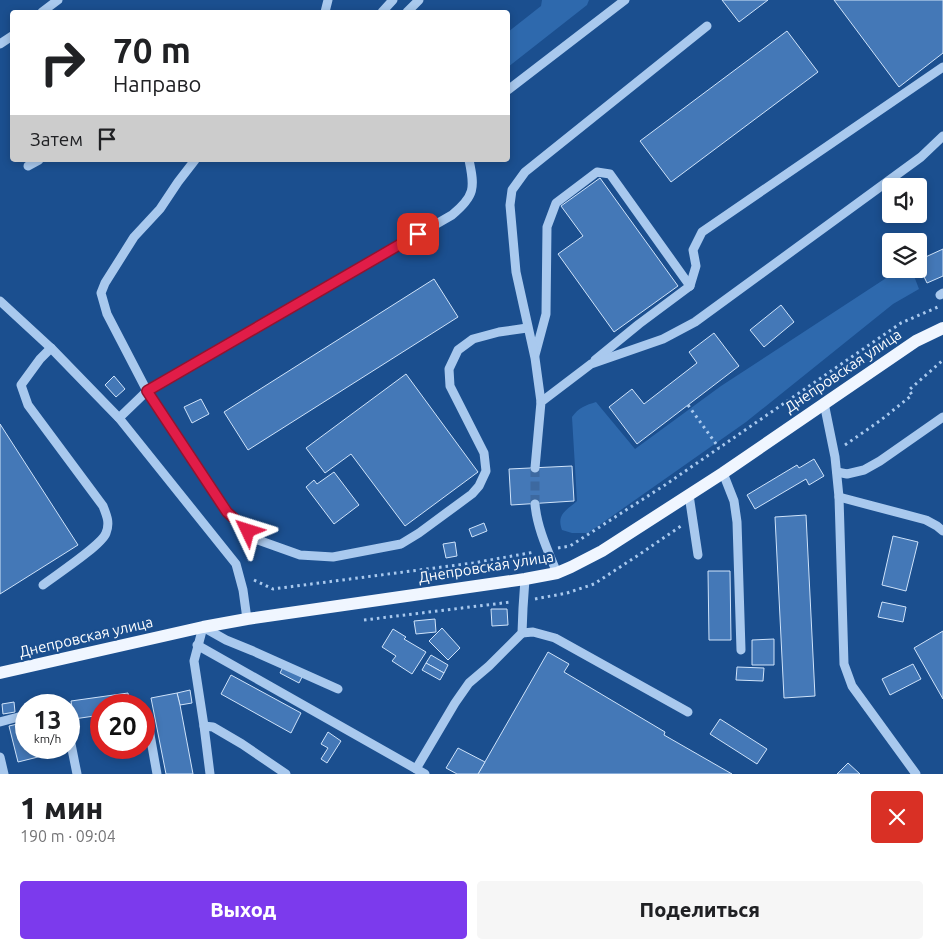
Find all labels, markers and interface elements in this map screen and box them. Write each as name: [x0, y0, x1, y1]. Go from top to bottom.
icon: right: [30, 30, 95, 95]
text: 70 m: [113, 30, 191, 70]
text: Направо: [113, 71, 201, 96]
icon: arrive: [93, 125, 121, 153]
text: Затем: [30, 128, 83, 150]
map controls: [882, 178, 927, 278]
button: sound: [882, 178, 927, 223]
pin: [397, 213, 439, 255]
icon: arrive: [404, 220, 432, 248]
button: layers: [882, 233, 927, 278]
street label: Днепровская улица: [781, 325, 904, 416]
position arrow: [221, 504, 273, 556]
street label: Днепровская улица: [417, 547, 555, 586]
street label: Днепровская улица: [17, 613, 154, 660]
speed limit sign: 20: [90, 694, 155, 759]
text: 13: [33, 706, 62, 734]
text: km/h: [34, 732, 61, 745]
text: 1 мин: [20, 791, 103, 825]
button: close: [871, 791, 923, 843]
text: 190 m · 09:04: [20, 827, 116, 845]
button: Выход: [20, 881, 467, 939]
button: Поделиться: [477, 881, 923, 939]

